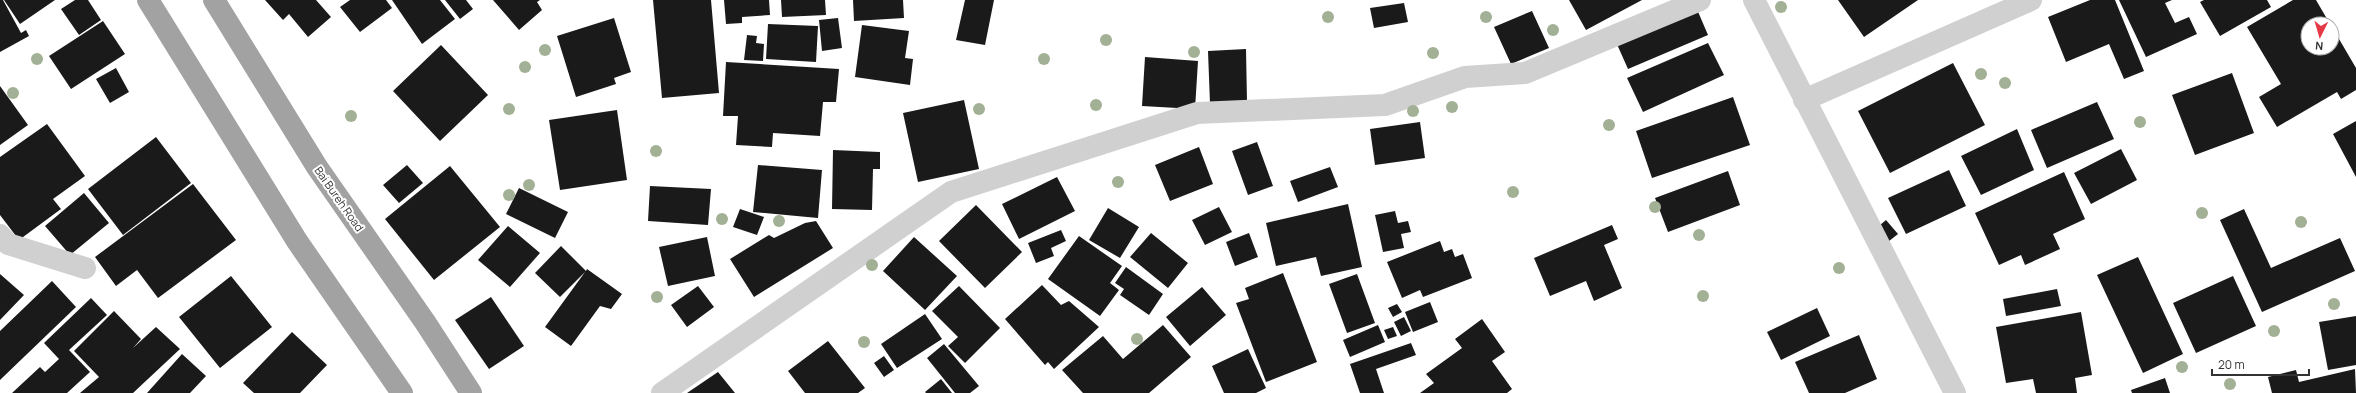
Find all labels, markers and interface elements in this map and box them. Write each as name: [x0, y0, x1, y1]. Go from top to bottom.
north arrow: [2300, 16, 2340, 56]
text: N: [2314, 39, 2324, 54]
street label: Bai Bureh Road: [311, 163, 367, 234]
scale bar: [2212, 351, 2309, 377]
text: 20 m: [2218, 356, 2245, 373]

